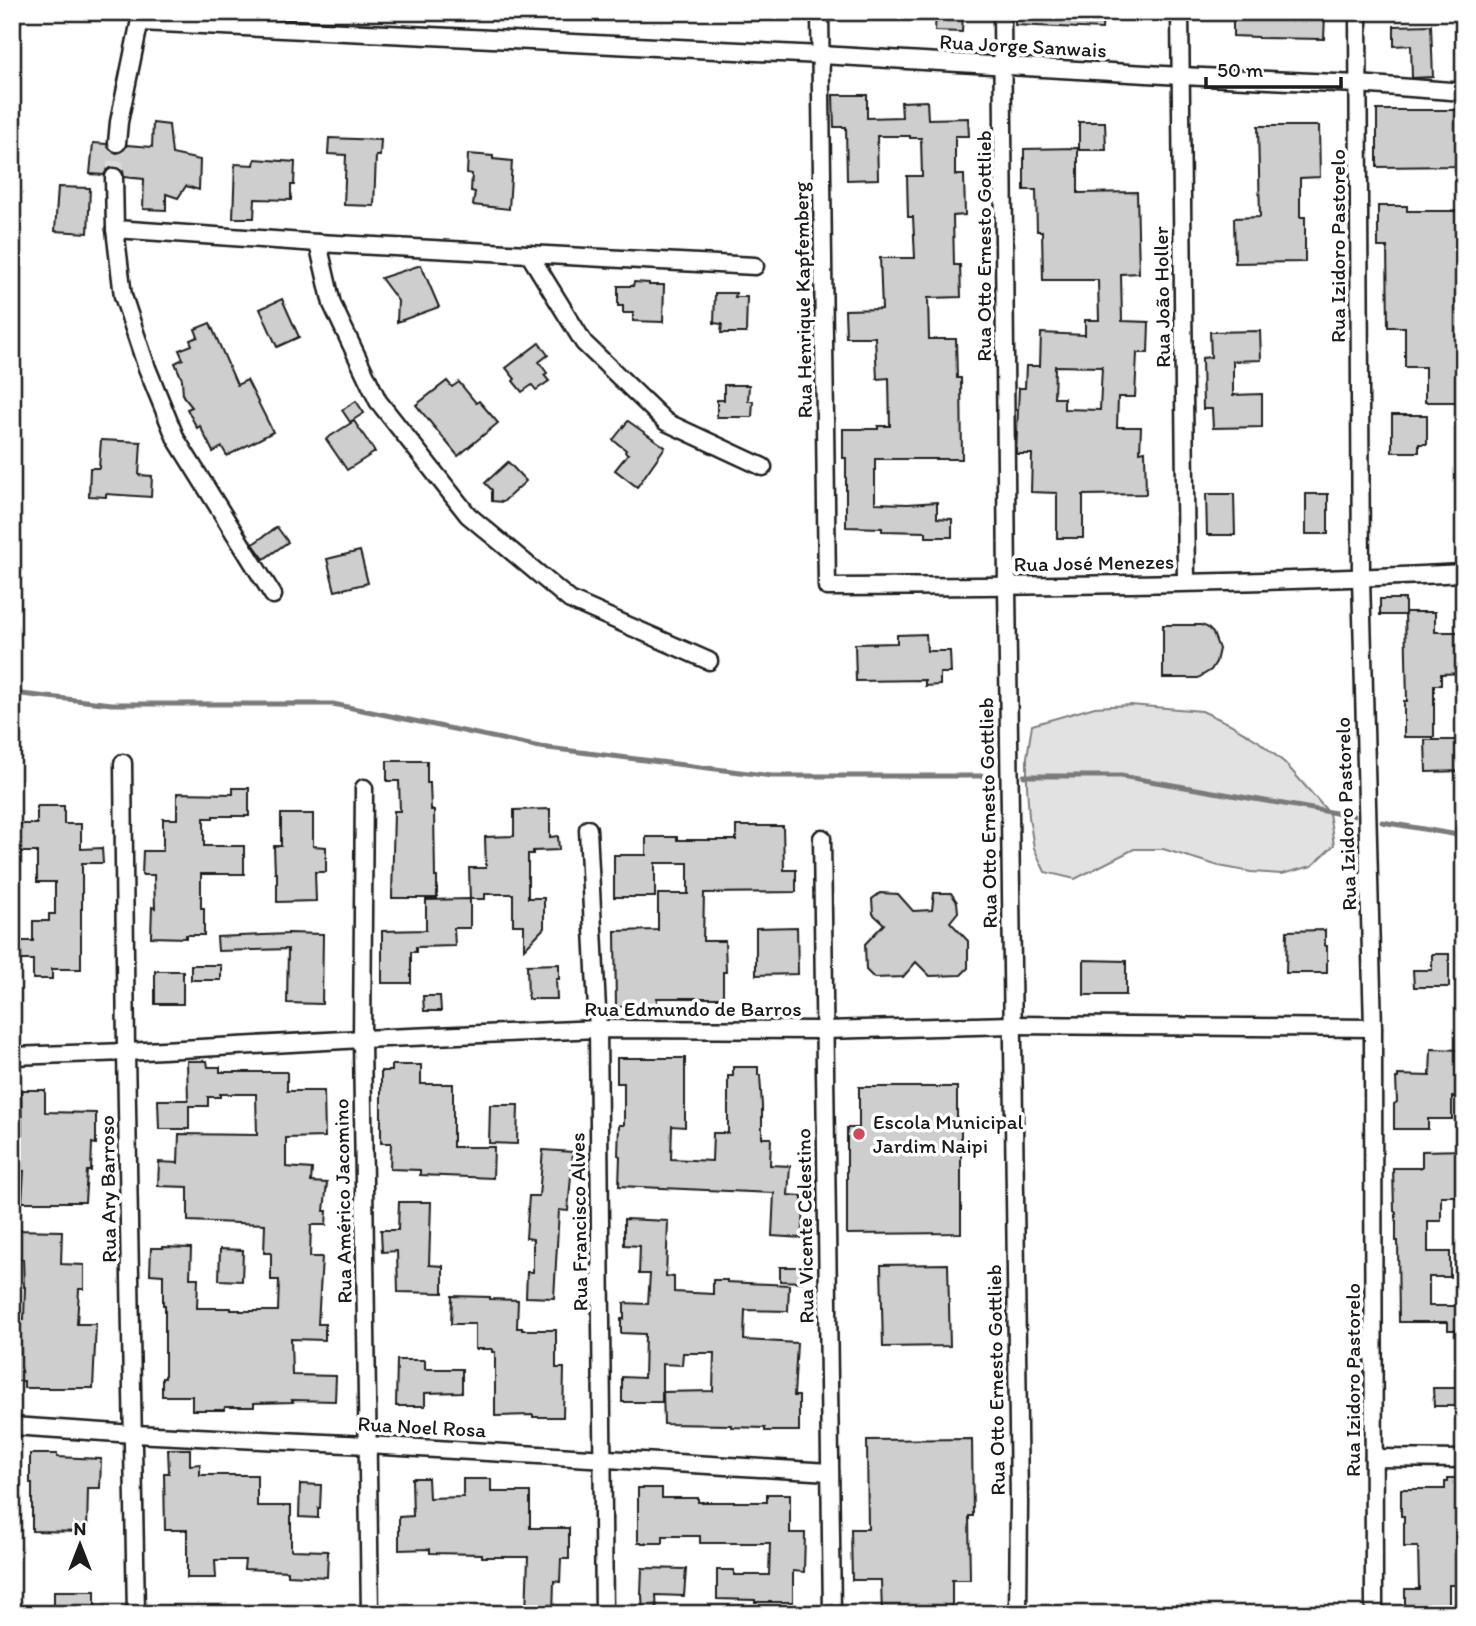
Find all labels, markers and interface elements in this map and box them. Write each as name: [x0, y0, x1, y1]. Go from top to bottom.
street label: Rua Jorge Sanwais: [939, 29, 1107, 62]
scale bar: [1206, 46, 1341, 90]
text: 50 m: [1217, 57, 1264, 82]
street label: Rua Otto Ernesto Gottlieb: [971, 130, 996, 362]
street label: Rua Izidoro Pastorelo: [1325, 149, 1350, 343]
street label: Rua Henrique Kapfemberg: [788, 181, 817, 419]
street label: Rua João Holler: [1148, 225, 1175, 368]
street label: Rua José Menezes: [1013, 549, 1174, 576]
street label: Rua Otto Ernesto Gottlieb: [973, 697, 1002, 929]
street label: Rua Izidoro Pastorelo: [1330, 717, 1361, 911]
street label: Rua Edmundo de Barros: [584, 996, 802, 1021]
street label: Rua Américo Jacomino: [328, 1098, 357, 1304]
place label: Escola Municipal Jardim Naipi: [873, 1109, 1024, 1158]
street label: Rua Ary Barroso: [94, 1115, 121, 1263]
marker: Escola Municipal Jardim Naipi: [851, 1126, 867, 1142]
street label: Rua Vicente Celestino: [790, 1128, 819, 1324]
street label: Rua Francisco Alves: [564, 1132, 593, 1312]
street label: Rua Otto Ernesto Gottlieb: [981, 1264, 1010, 1496]
street label: Rua Izidoro Pastorelo: [1340, 1283, 1365, 1477]
street label: Rua Noel Rosa: [357, 1411, 487, 1442]
north arrow: [46, 1510, 116, 1580]
text: N: [74, 1517, 86, 1540]

